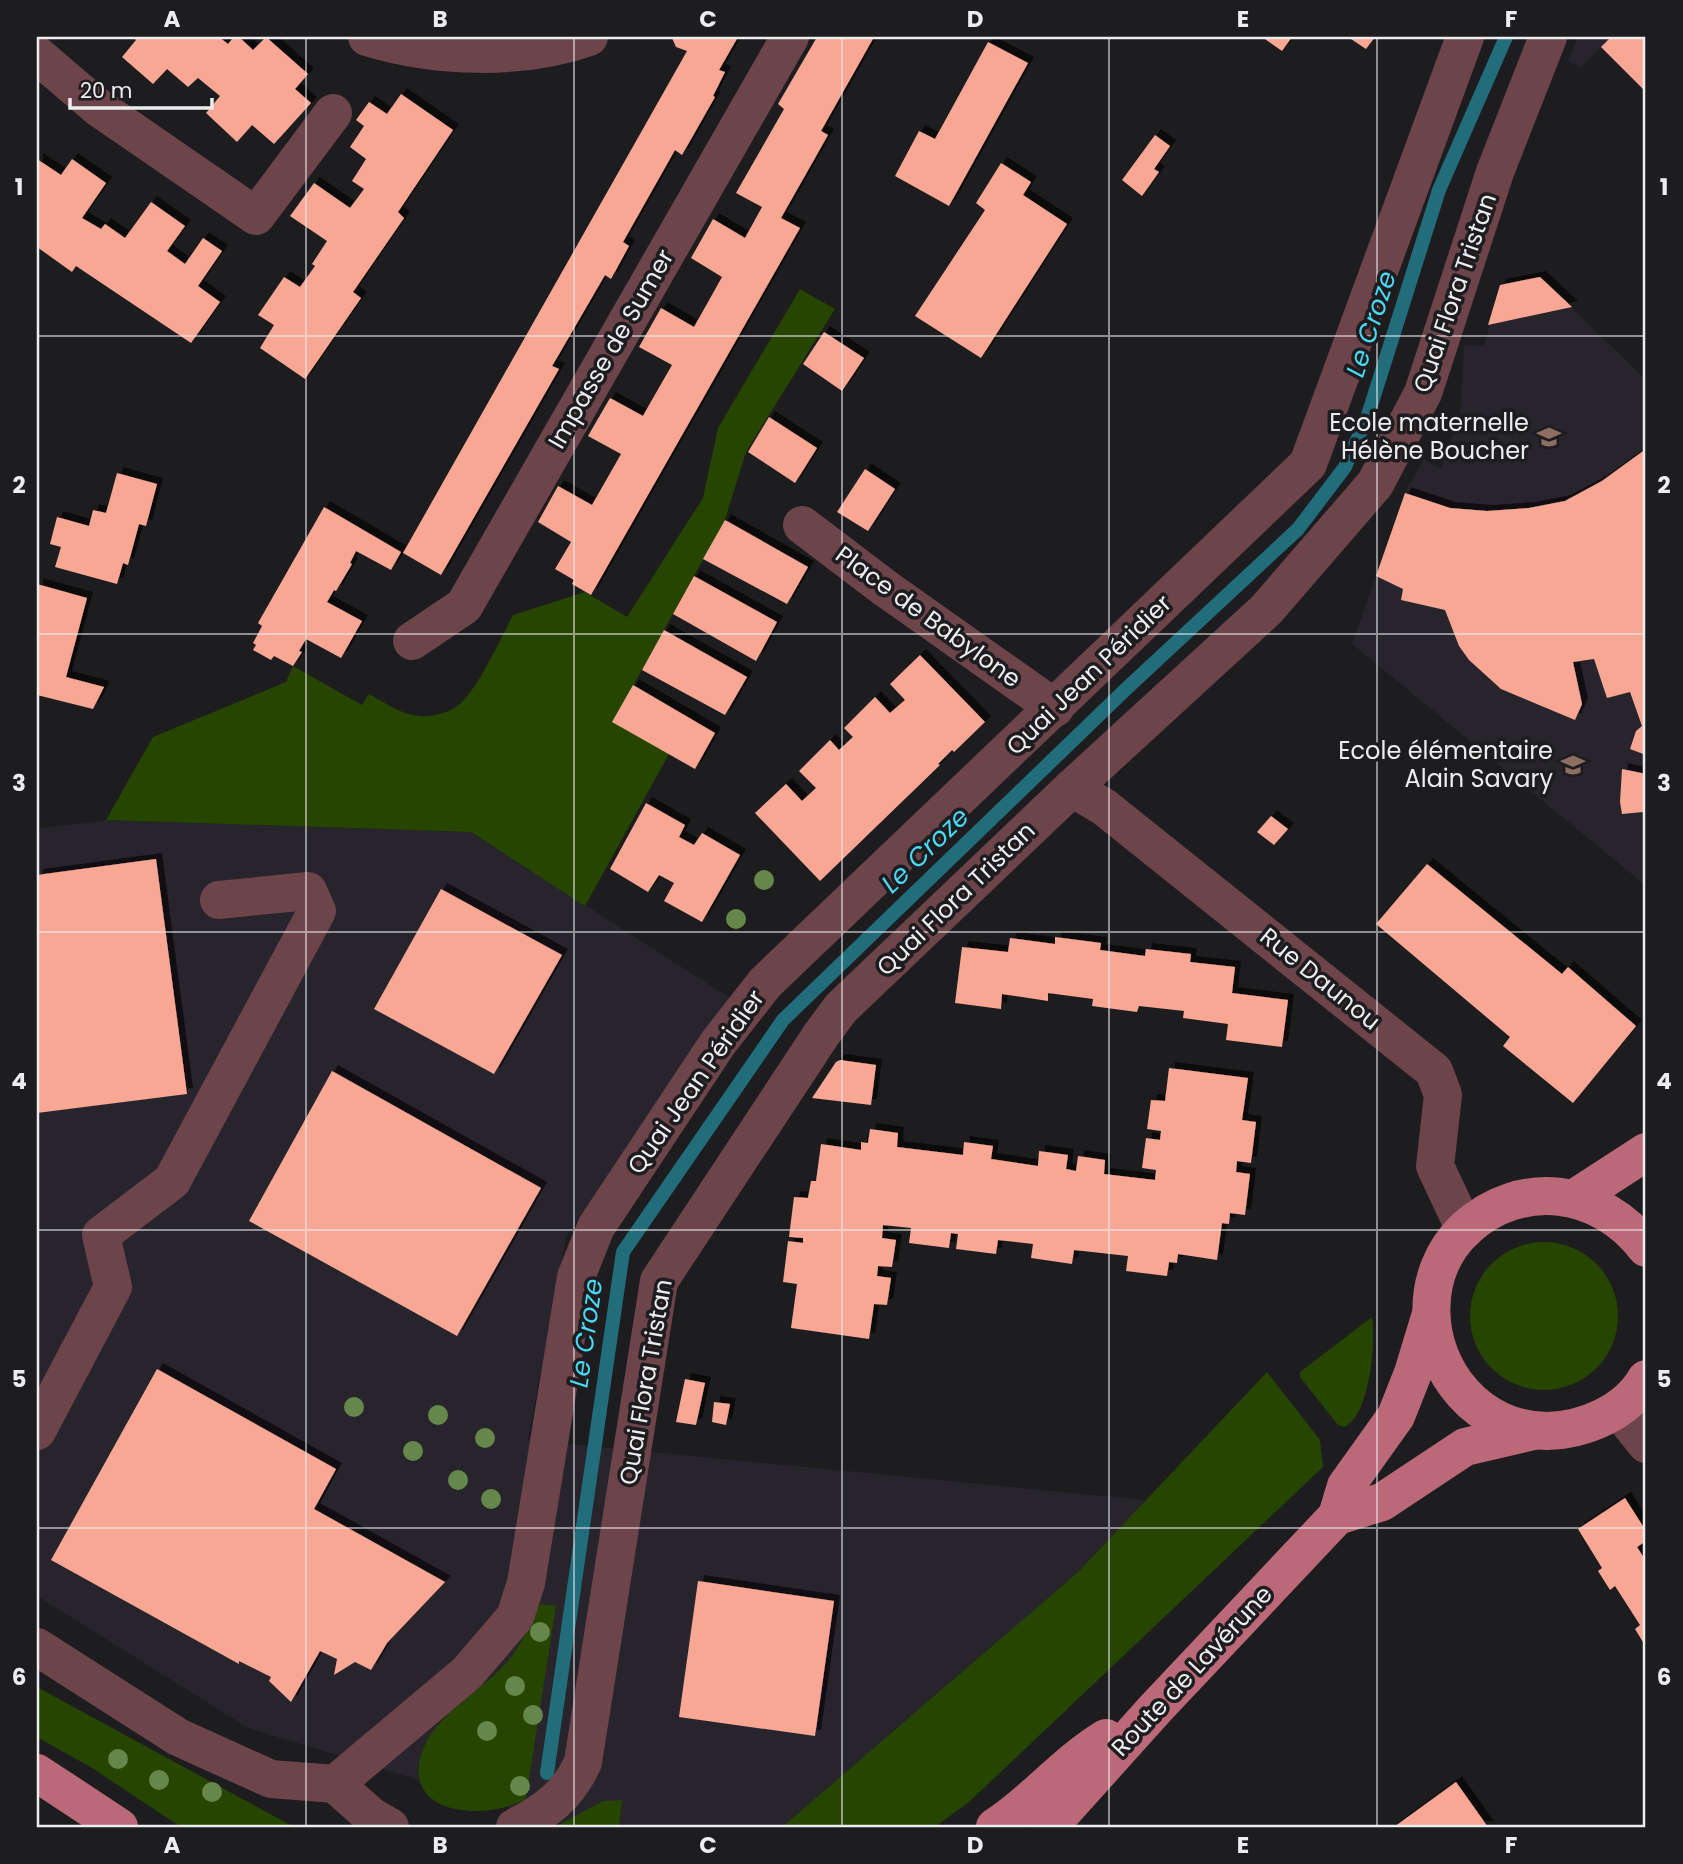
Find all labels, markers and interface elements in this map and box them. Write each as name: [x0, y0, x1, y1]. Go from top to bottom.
text: A: [164, 3, 181, 35]
text: B: [432, 3, 448, 35]
text: C: [699, 3, 717, 35]
text: D: [967, 3, 983, 35]
text: E: [1237, 3, 1249, 35]
text: F: [1505, 3, 1517, 35]
scale bar: [70, 66, 212, 110]
text: 20 m: [80, 76, 133, 105]
text: 1: [15, 171, 23, 203]
text: 1: [1660, 171, 1668, 203]
street label: Quai Flora Tristan: [1405, 189, 1504, 397]
street label: Impasse de Sumer: [540, 243, 681, 454]
water label: Le Croze: [1337, 266, 1405, 382]
place label: Ecole maternelle Hélène Boucher: [1329, 406, 1529, 467]
school or university icon: Ecole maternelle Hélène Boucher: [1535, 423, 1563, 451]
text: 2: [12, 469, 26, 501]
text: 2: [1657, 469, 1671, 501]
street label: Place de Babylone: [829, 538, 1028, 695]
street label: Quai Jean Péridier: [999, 587, 1179, 762]
place label: Ecole élémentaire Alain Savary: [1338, 734, 1553, 795]
school or university icon: Ecole élémentaire Alain Savary: [1559, 751, 1587, 779]
text: 3: [12, 767, 26, 799]
text: 3: [1657, 767, 1671, 799]
water label: Le Croze: [873, 799, 977, 901]
street label: Quai Flora Tristan: [869, 814, 1042, 983]
street label: Rue Daunou: [1253, 920, 1387, 1037]
street label: Quai Jean Péridier: [620, 983, 772, 1180]
text: 4: [11, 1065, 27, 1097]
text: 4: [1656, 1065, 1672, 1097]
water label: Le Croze: [561, 1276, 611, 1390]
street label: Quai Flora Tristan: [611, 1276, 680, 1487]
text: 5: [12, 1363, 26, 1395]
text: 5: [1657, 1363, 1671, 1395]
street label: Route de Lavérune: [1104, 1578, 1280, 1763]
text: 6: [12, 1661, 26, 1693]
text: 6: [1657, 1661, 1671, 1693]
text: A: [164, 1829, 181, 1861]
text: B: [432, 1829, 448, 1861]
text: C: [699, 1829, 717, 1861]
text: D: [967, 1829, 983, 1861]
text: E: [1237, 1829, 1249, 1861]
text: F: [1505, 1829, 1517, 1861]

